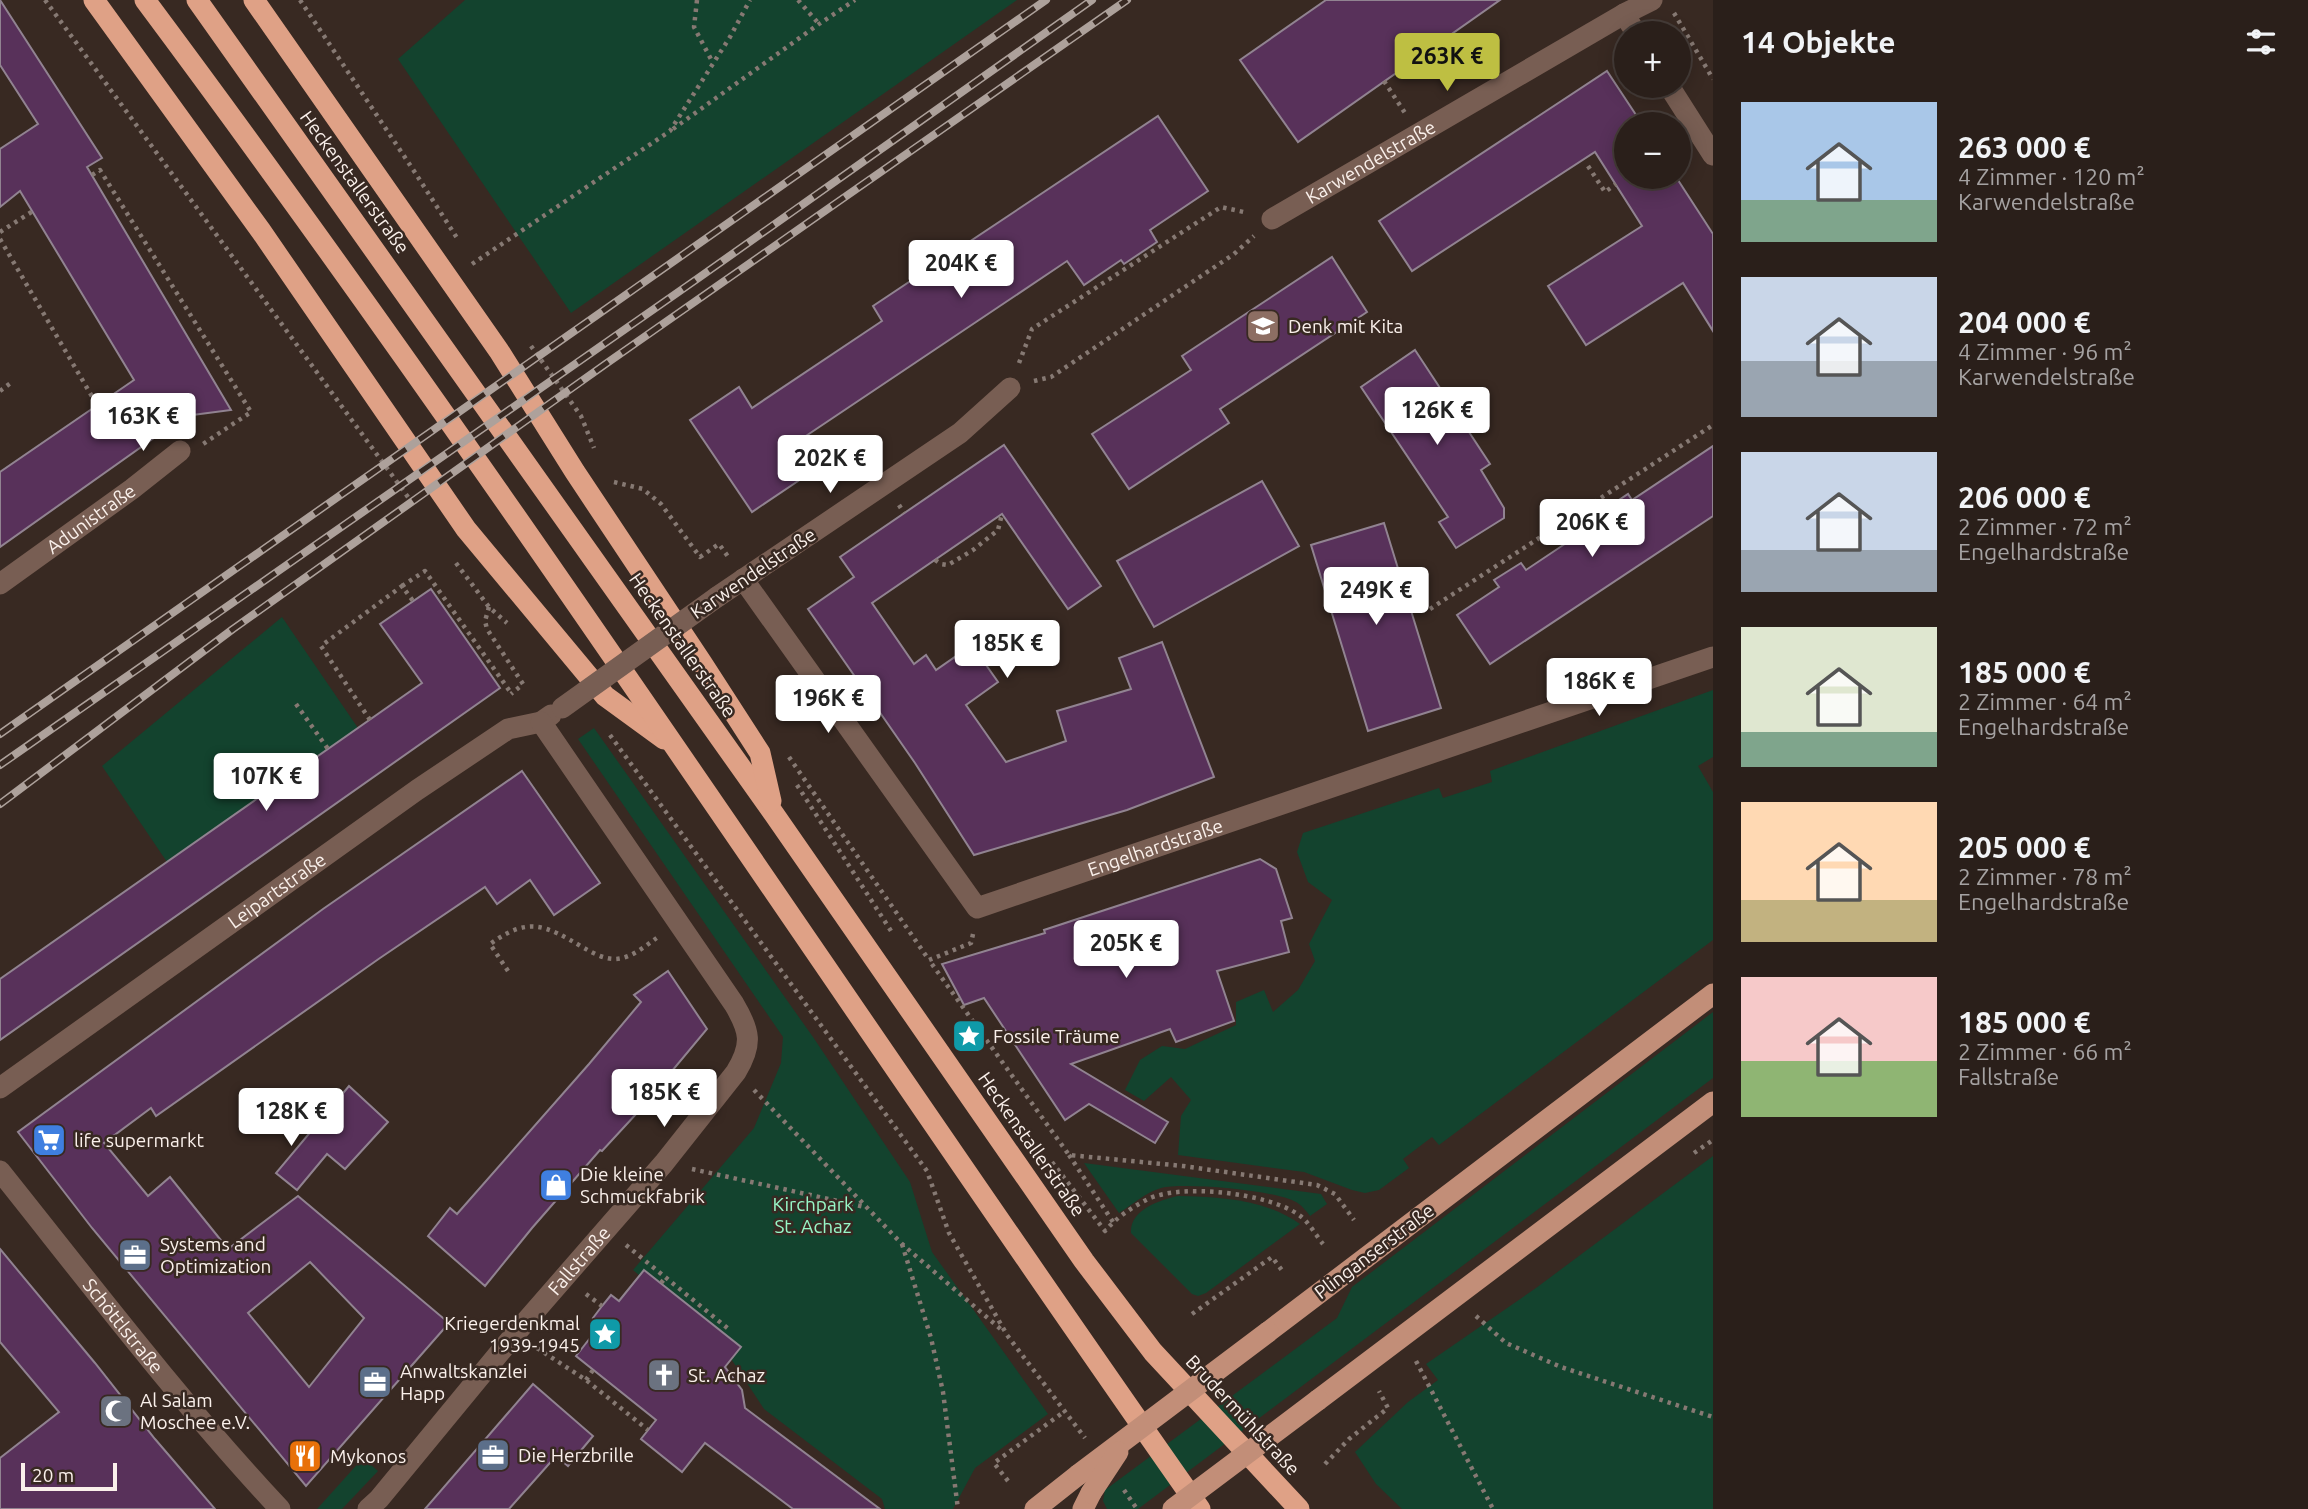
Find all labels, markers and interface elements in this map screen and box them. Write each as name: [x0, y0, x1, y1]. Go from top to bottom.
map controls: [1614, 21, 1691, 189]
button: +: [1614, 21, 1691, 98]
icon: filters: [2242, 23, 2280, 61]
text: 14 Objekte: [1741, 25, 1896, 59]
pin: 263K €: [1390, 34, 1504, 93]
text: 263K €: [1411, 43, 1483, 68]
street label: Heckenstallerstraße: [296, 106, 414, 258]
button: −: [1614, 112, 1691, 189]
street label: Karwendelstraße: [1302, 115, 1439, 208]
icon: home: [1797, 130, 1881, 214]
text: 263 000 €: [1958, 130, 2091, 164]
text: 4 Zimmer · 120 m²: [1958, 164, 2145, 189]
text: Karwendelstraße: [1958, 189, 2135, 214]
pin: 204K €: [904, 240, 1018, 300]
text: 204K €: [925, 250, 997, 275]
icon: home: [1797, 305, 1881, 389]
text: 204 000 €: [1958, 305, 2091, 339]
school or university icon: Denk mit Kita: [1244, 307, 1282, 345]
place label: Denk mit Kita: [1288, 315, 1403, 337]
text: 4 Zimmer · 96 m²: [1958, 339, 2132, 364]
text: Karwendelstraße: [1958, 364, 2135, 389]
pin: 126K €: [1380, 388, 1494, 447]
pin: 163K €: [86, 393, 200, 453]
text: 126K €: [1401, 397, 1473, 422]
text: 163K €: [107, 403, 179, 428]
pin: 202K €: [773, 435, 887, 495]
text: 202K €: [794, 445, 866, 470]
street label: Adunistraße: [42, 479, 140, 558]
icon: home: [1797, 480, 1881, 564]
text: 206 000 €: [1958, 480, 2091, 514]
pin: 206K €: [1535, 500, 1649, 559]
text: 206K €: [1556, 509, 1628, 534]
text: 2 Zimmer · 72 m²: [1958, 514, 2132, 539]
street label: Karwendelstraße: [686, 523, 820, 623]
text: Engelhardstraße: [1958, 539, 2129, 564]
pin: 249K €: [1319, 568, 1433, 627]
street label: Heckenstallerstraße: [625, 569, 741, 721]
text: 249K €: [1340, 577, 1412, 602]
pin: 185K €: [950, 620, 1064, 680]
text: 185K €: [971, 630, 1043, 655]
icon: home: [1797, 655, 1881, 739]
text: 185 000 €: [1958, 655, 2091, 689]
pin: 186K €: [1542, 658, 1656, 718]
text: 186K €: [1563, 668, 1635, 693]
pin: 196K €: [771, 676, 885, 735]
text: 196K €: [792, 685, 864, 710]
text: 2 Zimmer · 64 m²: [1958, 689, 2132, 714]
text: Engelhardstraße: [1958, 714, 2129, 739]
pin: 107K €: [209, 754, 323, 813]
text: 107K €: [230, 763, 302, 788]
street label: Engelhardstraße: [1085, 814, 1226, 880]
icon: home: [1797, 830, 1881, 914]
text: 205 000 €: [1958, 830, 2091, 864]
street label: Leipartstraße: [223, 848, 330, 933]
text: 2 Zimmer · 78 m²: [1958, 864, 2132, 889]
text: Engelhardstraße: [1958, 889, 2129, 914]
pin: 205K €: [1069, 920, 1183, 980]
text: 205K €: [1090, 930, 1162, 955]
icon: home: [1797, 1005, 1881, 1089]
text: 185 000 €: [1958, 1005, 2091, 1039]
place icon: Fossile Träume: [950, 1017, 988, 1055]
place label: Fossile Träume: [993, 1025, 1120, 1047]
text: 2 Zimmer · 66 m²: [1958, 1039, 2132, 1064]
text: Fallstraße: [1958, 1064, 2059, 1089]
street label: Heckenstallerstraße: [974, 1068, 1090, 1220]
pin: 185K €: [607, 1070, 721, 1129]
text: 185K €: [628, 1079, 700, 1104]
pin: 128K €: [234, 1088, 348, 1148]
text: 128K €: [255, 1098, 327, 1123]
supermarket icon: life supermarkt: [30, 1121, 68, 1159]
place label: life supermarkt: [74, 1129, 204, 1151]
place label: Die kleine Schmuckfabrik: [580, 1163, 705, 1207]
shop icon: Die kleine Schmuckfabrik: [537, 1166, 575, 1204]
park label: Kirchpark St. Achaz: [772, 1193, 854, 1237]
street label: Plinganserstraße: [1310, 1199, 1438, 1303]
street label: Fallstraße: [543, 1222, 615, 1299]
place label: Systems and Optimization: [160, 1233, 271, 1277]
office icon: Systems and Optimization: [116, 1236, 154, 1274]
street label: Schöttlstraße: [79, 1274, 168, 1378]
place label: Kriegerdenkmal 1939-1945: [444, 1312, 580, 1356]
place icon: Kriegerdenkmal 1939-1945: [586, 1315, 624, 1353]
street label: Brudermühlstraße: [1182, 1350, 1304, 1480]
church icon: St. Achaz: [645, 1356, 683, 1394]
place label: Anwaltskanzlei Happ: [400, 1360, 527, 1404]
office icon: Anwaltskanzlei Happ: [356, 1363, 394, 1401]
place label: St. Achaz: [688, 1364, 765, 1386]
place label: Al Salam Moschee e.V.: [140, 1389, 250, 1433]
mosque icon: Al Salam Moschee e.V.: [97, 1392, 135, 1430]
office icon: Die Herzbrille: [474, 1436, 512, 1474]
restaurant icon: Mykonos: [286, 1437, 324, 1475]
place label: Die Herzbrille: [518, 1444, 634, 1466]
place label: Mykonos: [330, 1445, 406, 1467]
scale bar: [21, 1460, 117, 1492]
text: 20 m: [32, 1464, 74, 1486]

